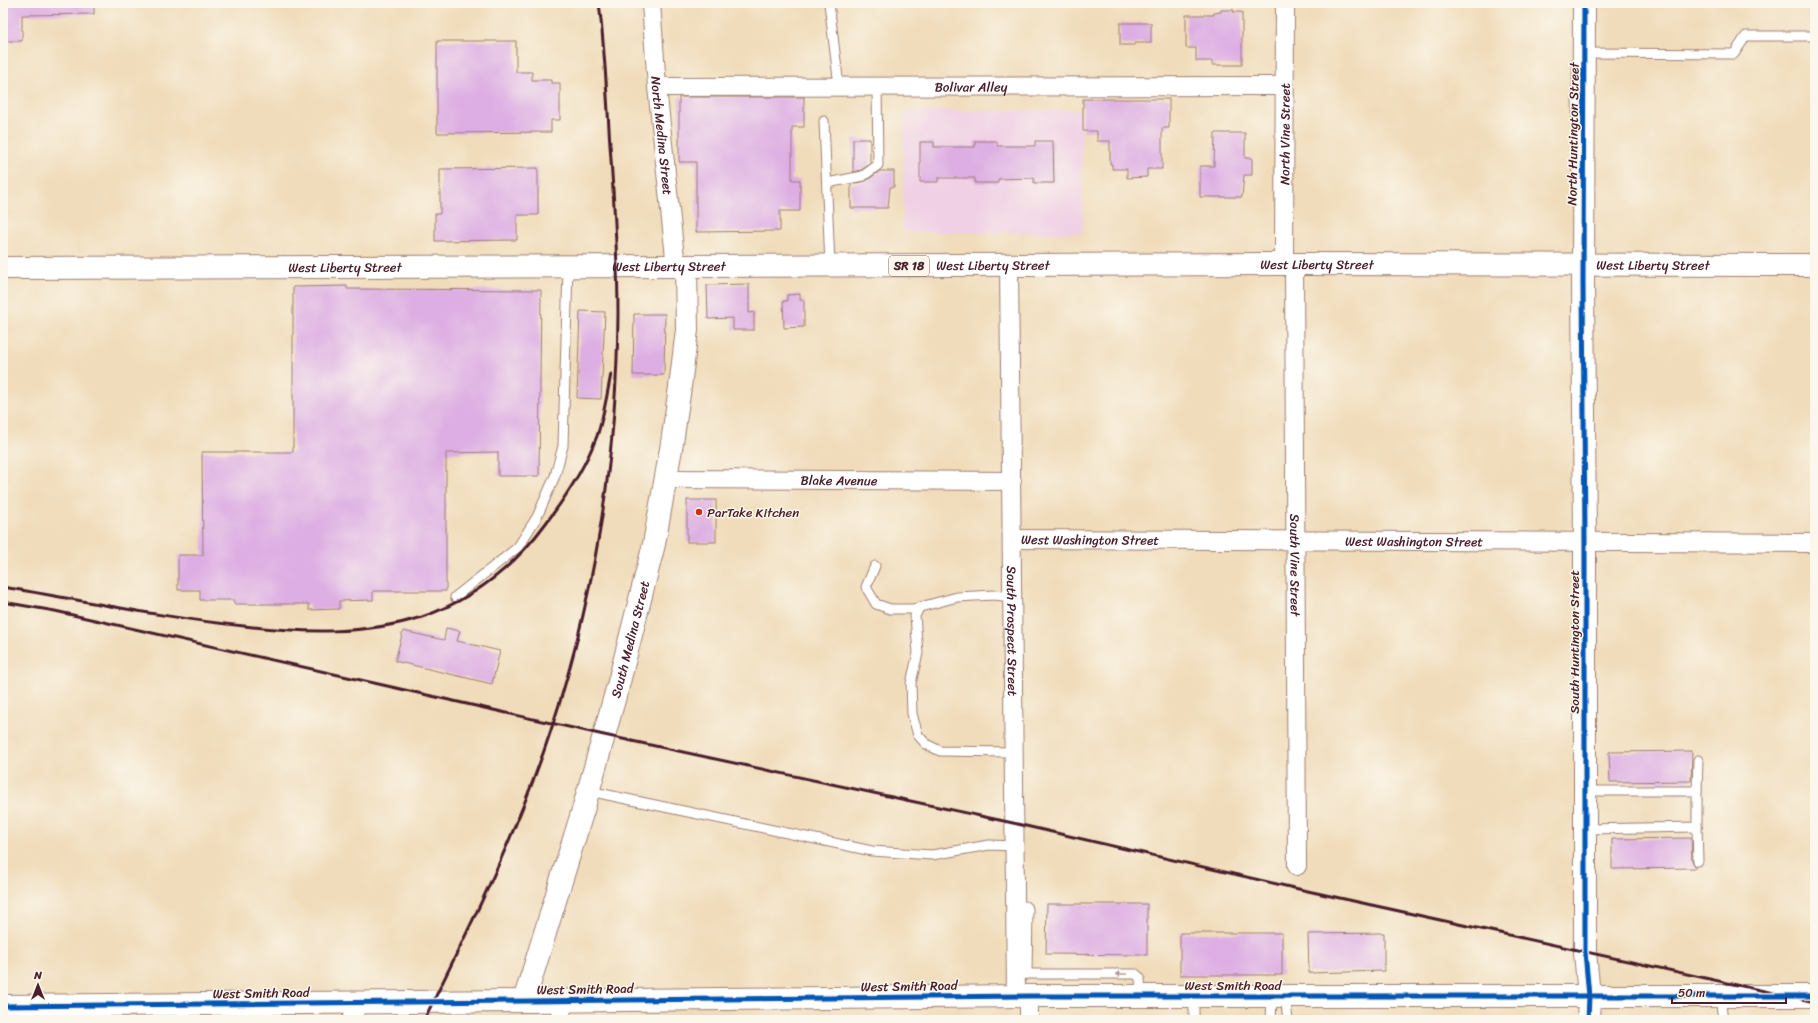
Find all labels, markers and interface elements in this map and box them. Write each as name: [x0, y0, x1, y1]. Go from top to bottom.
street label: North Huntington Street: [1560, 62, 1586, 206]
street label: North Medina Street: [645, 75, 680, 196]
street label: Bolivar Alley: [935, 75, 1008, 98]
street label: North Vine Street: [1273, 83, 1296, 185]
street label: West Liberty Street: [1260, 252, 1375, 276]
street label: West Liberty Street: [936, 253, 1051, 277]
street label: West Liberty Street: [1596, 253, 1711, 276]
street label: West Liberty Street: [612, 254, 727, 278]
street label: West Liberty Street: [288, 255, 403, 279]
road number: SR 18: [889, 256, 929, 276]
street label: Blake Avenue: [800, 468, 878, 492]
place label: ParTake Kitchen: [707, 501, 799, 524]
marker: ParTake Kitchen: [694, 507, 704, 517]
street label: South Vine Street: [1284, 514, 1307, 617]
street label: West Washington Street: [1021, 528, 1159, 551]
street label: West Washington Street: [1345, 529, 1483, 553]
street label: South Prospect Street: [1000, 566, 1025, 697]
street label: South Huntington Street: [1563, 570, 1586, 714]
street label: South Medina Street: [604, 578, 656, 701]
north arrow: [18, 965, 58, 1005]
text: N: [33, 966, 42, 985]
one-way arrow: [1114, 971, 1127, 977]
street label: West Smith Road: [860, 974, 959, 998]
street label: West Smith Road: [1185, 974, 1283, 997]
street label: West Smith Road: [536, 977, 635, 1001]
scale bar: [1672, 979, 1786, 1005]
street label: West Smith Road: [212, 981, 311, 1005]
text: 50 m: [1678, 982, 1705, 1004]

